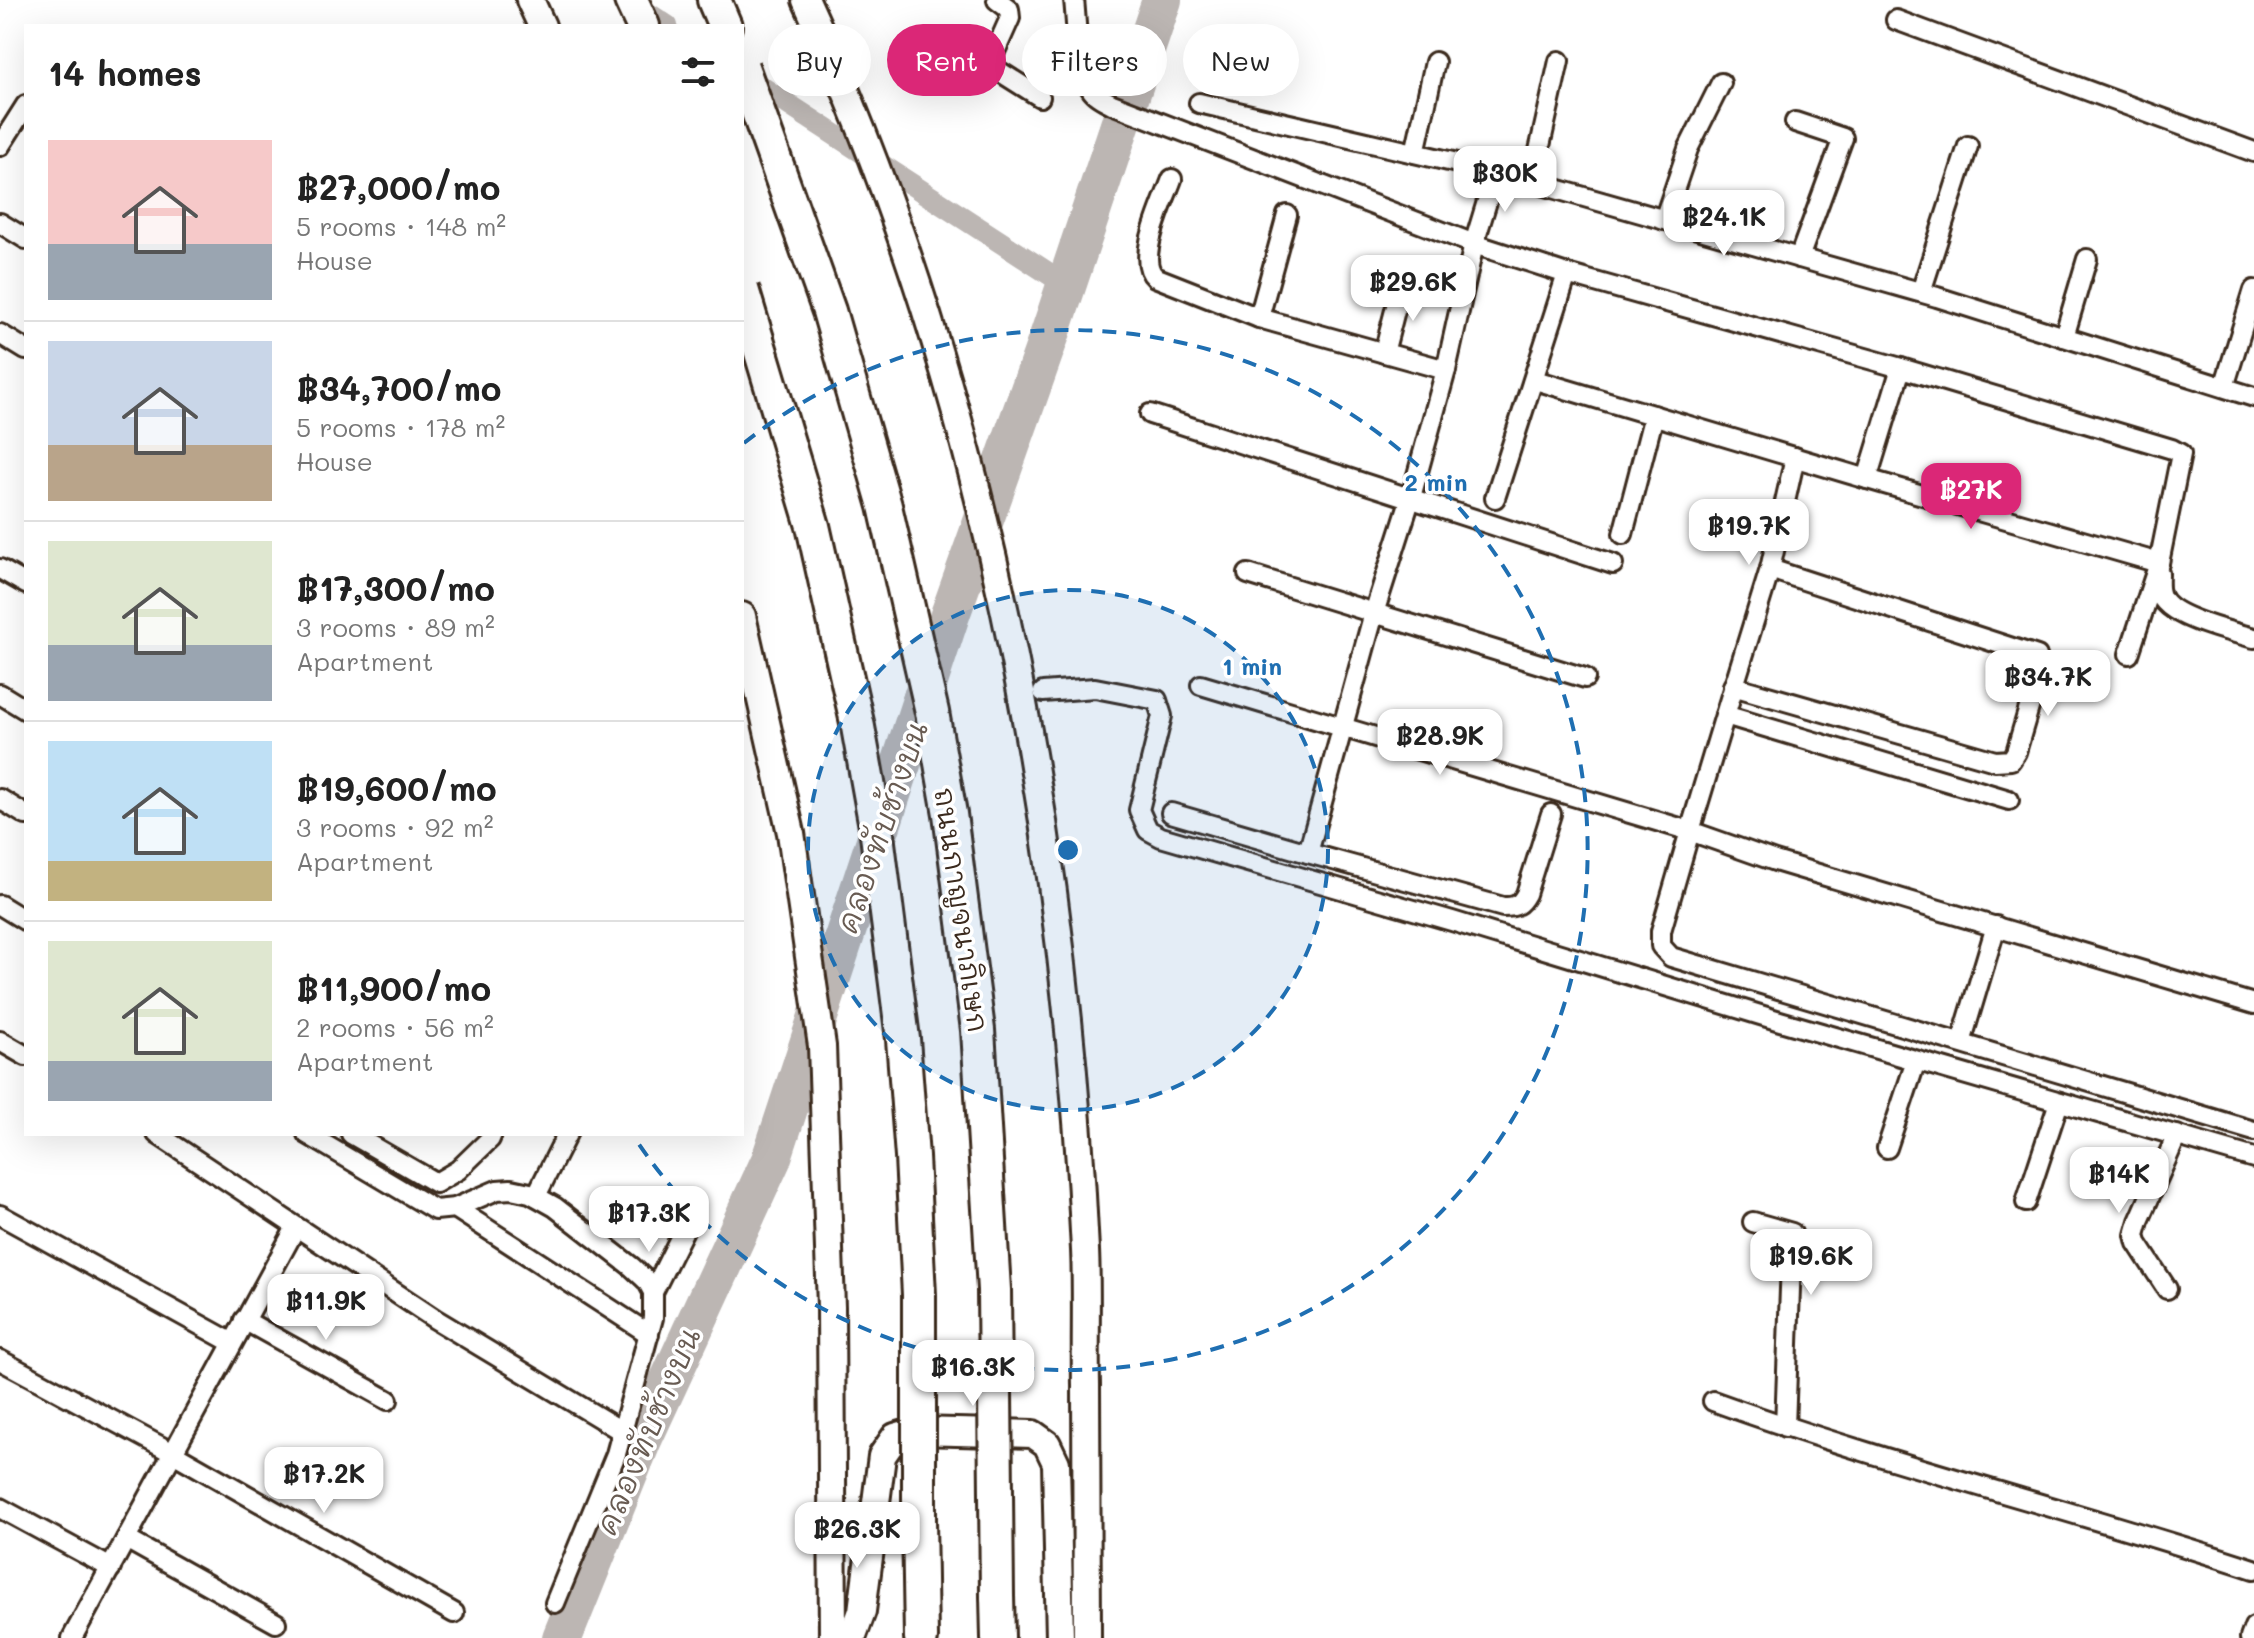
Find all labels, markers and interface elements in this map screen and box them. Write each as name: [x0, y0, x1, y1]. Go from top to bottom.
chip: Buy: [768, 24, 871, 96]
chip: Rent: [887, 24, 1006, 96]
chip: Filters: [1022, 24, 1167, 96]
chip: New: [1183, 24, 1299, 96]
text: 14 homes: [48, 50, 202, 95]
icon: filters: [676, 50, 720, 94]
pin: ฿30K: [1458, 146, 1552, 214]
text: ฿30K: [1472, 155, 1538, 189]
text: ฿27,000/mo: [296, 164, 500, 209]
icon: home: [112, 172, 208, 268]
pin: ฿24.1K: [1659, 190, 1789, 258]
text: ฿24.1K: [1681, 199, 1767, 233]
text: 5 rooms · 148 m²: [296, 209, 506, 243]
text: House: [296, 243, 373, 277]
pin: ฿29.6K: [1348, 255, 1478, 323]
text: ฿29.6K: [1369, 264, 1457, 298]
text: ฿34,700/mo: [296, 365, 501, 410]
icon: home: [112, 373, 208, 469]
text: 5 rooms · 178 m²: [296, 410, 505, 444]
text: House: [296, 444, 373, 478]
pin: ฿27K: [1924, 463, 2018, 531]
text: 2 min: [1405, 466, 1468, 497]
text: ฿27K: [1939, 472, 2003, 506]
pin: ฿19.7K: [1684, 499, 1814, 567]
text: ฿19.7K: [1707, 508, 1791, 542]
text: ฿17,300/mo: [296, 565, 495, 610]
icon: home: [112, 573, 208, 669]
text: 3 rooms · 89 m²: [296, 610, 495, 644]
text: Apartment: [296, 644, 433, 678]
text: 1 min: [1222, 650, 1282, 681]
pin: ฿34.7K: [1983, 650, 2113, 718]
text: ฿34.7K: [2003, 659, 2093, 693]
pin: ฿28.9K: [1375, 709, 1505, 777]
water label: คลองทับช้างบน: [826, 715, 936, 938]
text: ฿28.9K: [1396, 718, 1484, 752]
text: ฿19,600/mo: [296, 765, 497, 810]
icon: home: [112, 773, 208, 869]
street label: ถนนกาญจนาภิเษก: [927, 785, 997, 1035]
text: 3 rooms · 92 m²: [296, 810, 494, 844]
centre of rings: [1054, 836, 1082, 864]
text: Apartment: [296, 844, 433, 878]
text: ฿11,900/mo: [296, 965, 491, 1010]
icon: home: [112, 973, 208, 1069]
text: 2 rooms · 56 m²: [296, 1010, 494, 1044]
text: Apartment: [296, 1044, 433, 1078]
pin: ฿14K: [2072, 1147, 2166, 1215]
text: ฿14K: [2088, 1156, 2150, 1190]
pin: ฿17.3K: [584, 1186, 714, 1254]
text: ฿17.3K: [607, 1195, 691, 1229]
pin: ฿19.6K: [1746, 1229, 1876, 1297]
text: ฿19.6K: [1768, 1238, 1854, 1272]
pin: ฿11.9K: [261, 1274, 391, 1342]
text: ฿11.9K: [285, 1283, 367, 1317]
water label: คลองทับช้างบน: [585, 1320, 709, 1540]
pin: ฿16.3K: [908, 1340, 1038, 1408]
text: ฿16.3K: [930, 1349, 1016, 1383]
pin: ฿17.2K: [259, 1447, 389, 1515]
text: ฿17.2K: [282, 1456, 366, 1490]
pin: ฿26.3K: [792, 1502, 922, 1570]
text: ฿26.3K: [813, 1511, 901, 1545]

